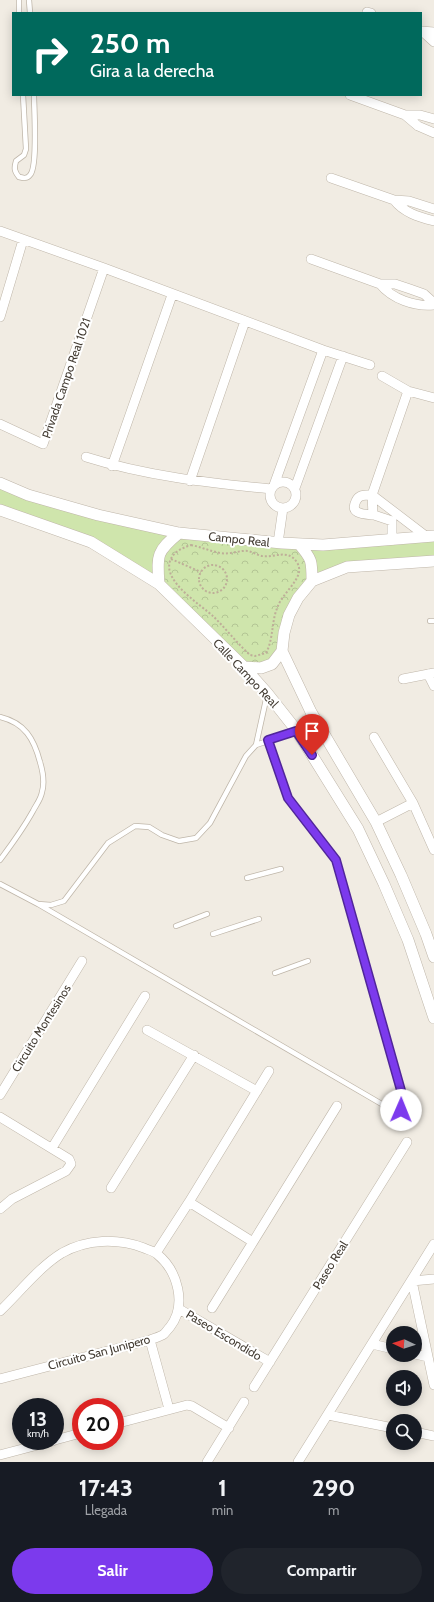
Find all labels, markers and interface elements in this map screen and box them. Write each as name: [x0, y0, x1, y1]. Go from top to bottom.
text: 250 m: [90, 26, 170, 60]
icon: right: [24, 28, 76, 80]
text: Gira a la derecha: [90, 60, 214, 82]
street label: Privada Campo Real 1021: [38, 316, 94, 440]
street label: Campo Real: [208, 528, 270, 550]
street label: Calle Campo Real: [210, 635, 282, 711]
pin: [295, 714, 329, 755]
icon: arrive: [301, 720, 323, 742]
street label: Circuito Montesinos: [8, 981, 74, 1074]
position arrow: [380, 1089, 422, 1131]
street label: Paseo Real: [309, 1238, 351, 1292]
street label: Paseo Escondido: [183, 1307, 265, 1364]
north arrow: [386, 1326, 422, 1362]
map controls: [386, 1326, 422, 1450]
street label: Circuito San Junipero: [46, 1331, 152, 1373]
button: sound: [386, 1370, 422, 1406]
speed limit sign: 20: [72, 1398, 124, 1450]
text: 13: [29, 1407, 47, 1431]
button: search: [386, 1414, 422, 1450]
text: km/h: [27, 1427, 49, 1440]
text: 17:43: [79, 1473, 133, 1502]
text: 1: [218, 1473, 227, 1502]
text: 290: [312, 1473, 355, 1502]
text: Llegada: [85, 1502, 127, 1518]
text: min: [212, 1502, 233, 1518]
text: m: [328, 1502, 339, 1518]
button: Salir: [12, 1548, 213, 1594]
button: Compartir: [221, 1548, 422, 1594]

